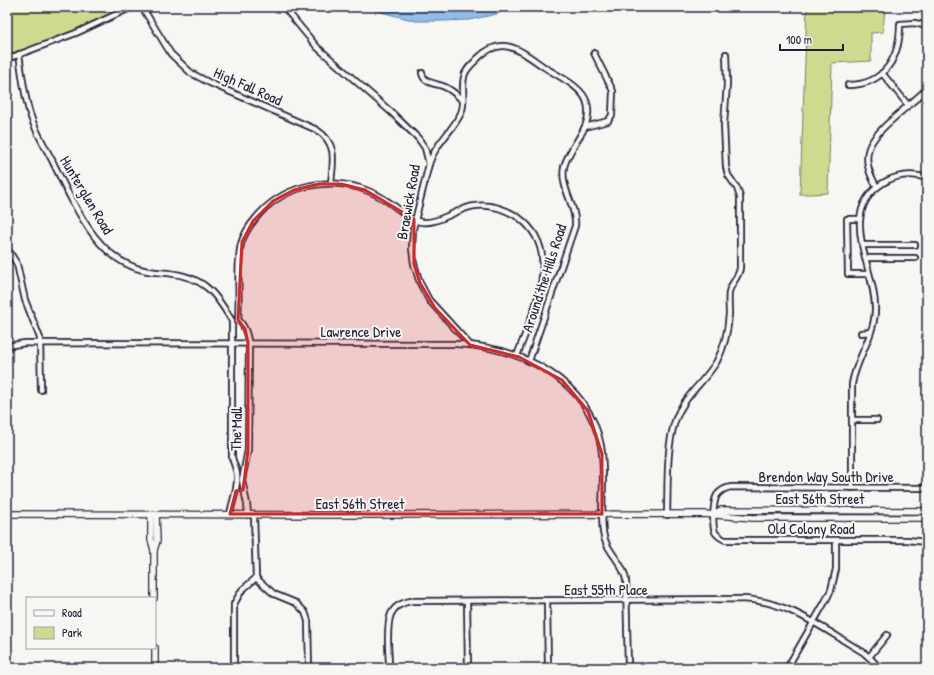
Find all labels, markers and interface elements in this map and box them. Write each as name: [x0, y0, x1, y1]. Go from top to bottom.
scale bar: [780, 26, 843, 52]
text: 100 m: [786, 31, 812, 48]
street label: High Fall Road: [210, 62, 286, 110]
street label: Hunterglen Road: [55, 152, 119, 238]
street label: Braewick Road: [391, 163, 425, 241]
street label: Around the Hills Road: [517, 221, 571, 335]
street label: Lawrence Drive: [321, 321, 401, 342]
street label: The Mall: [225, 406, 247, 451]
street label: Brendon Way South Drive: [758, 466, 894, 487]
street label: East 56th Street: [775, 488, 865, 509]
street label: East 56th Street: [315, 493, 405, 514]
street label: Old Colony Road: [767, 518, 855, 539]
street label: East 55th Place: [564, 579, 648, 600]
legend: [26, 597, 156, 649]
text: Road: [62, 604, 82, 621]
text: Park: [62, 624, 82, 641]

